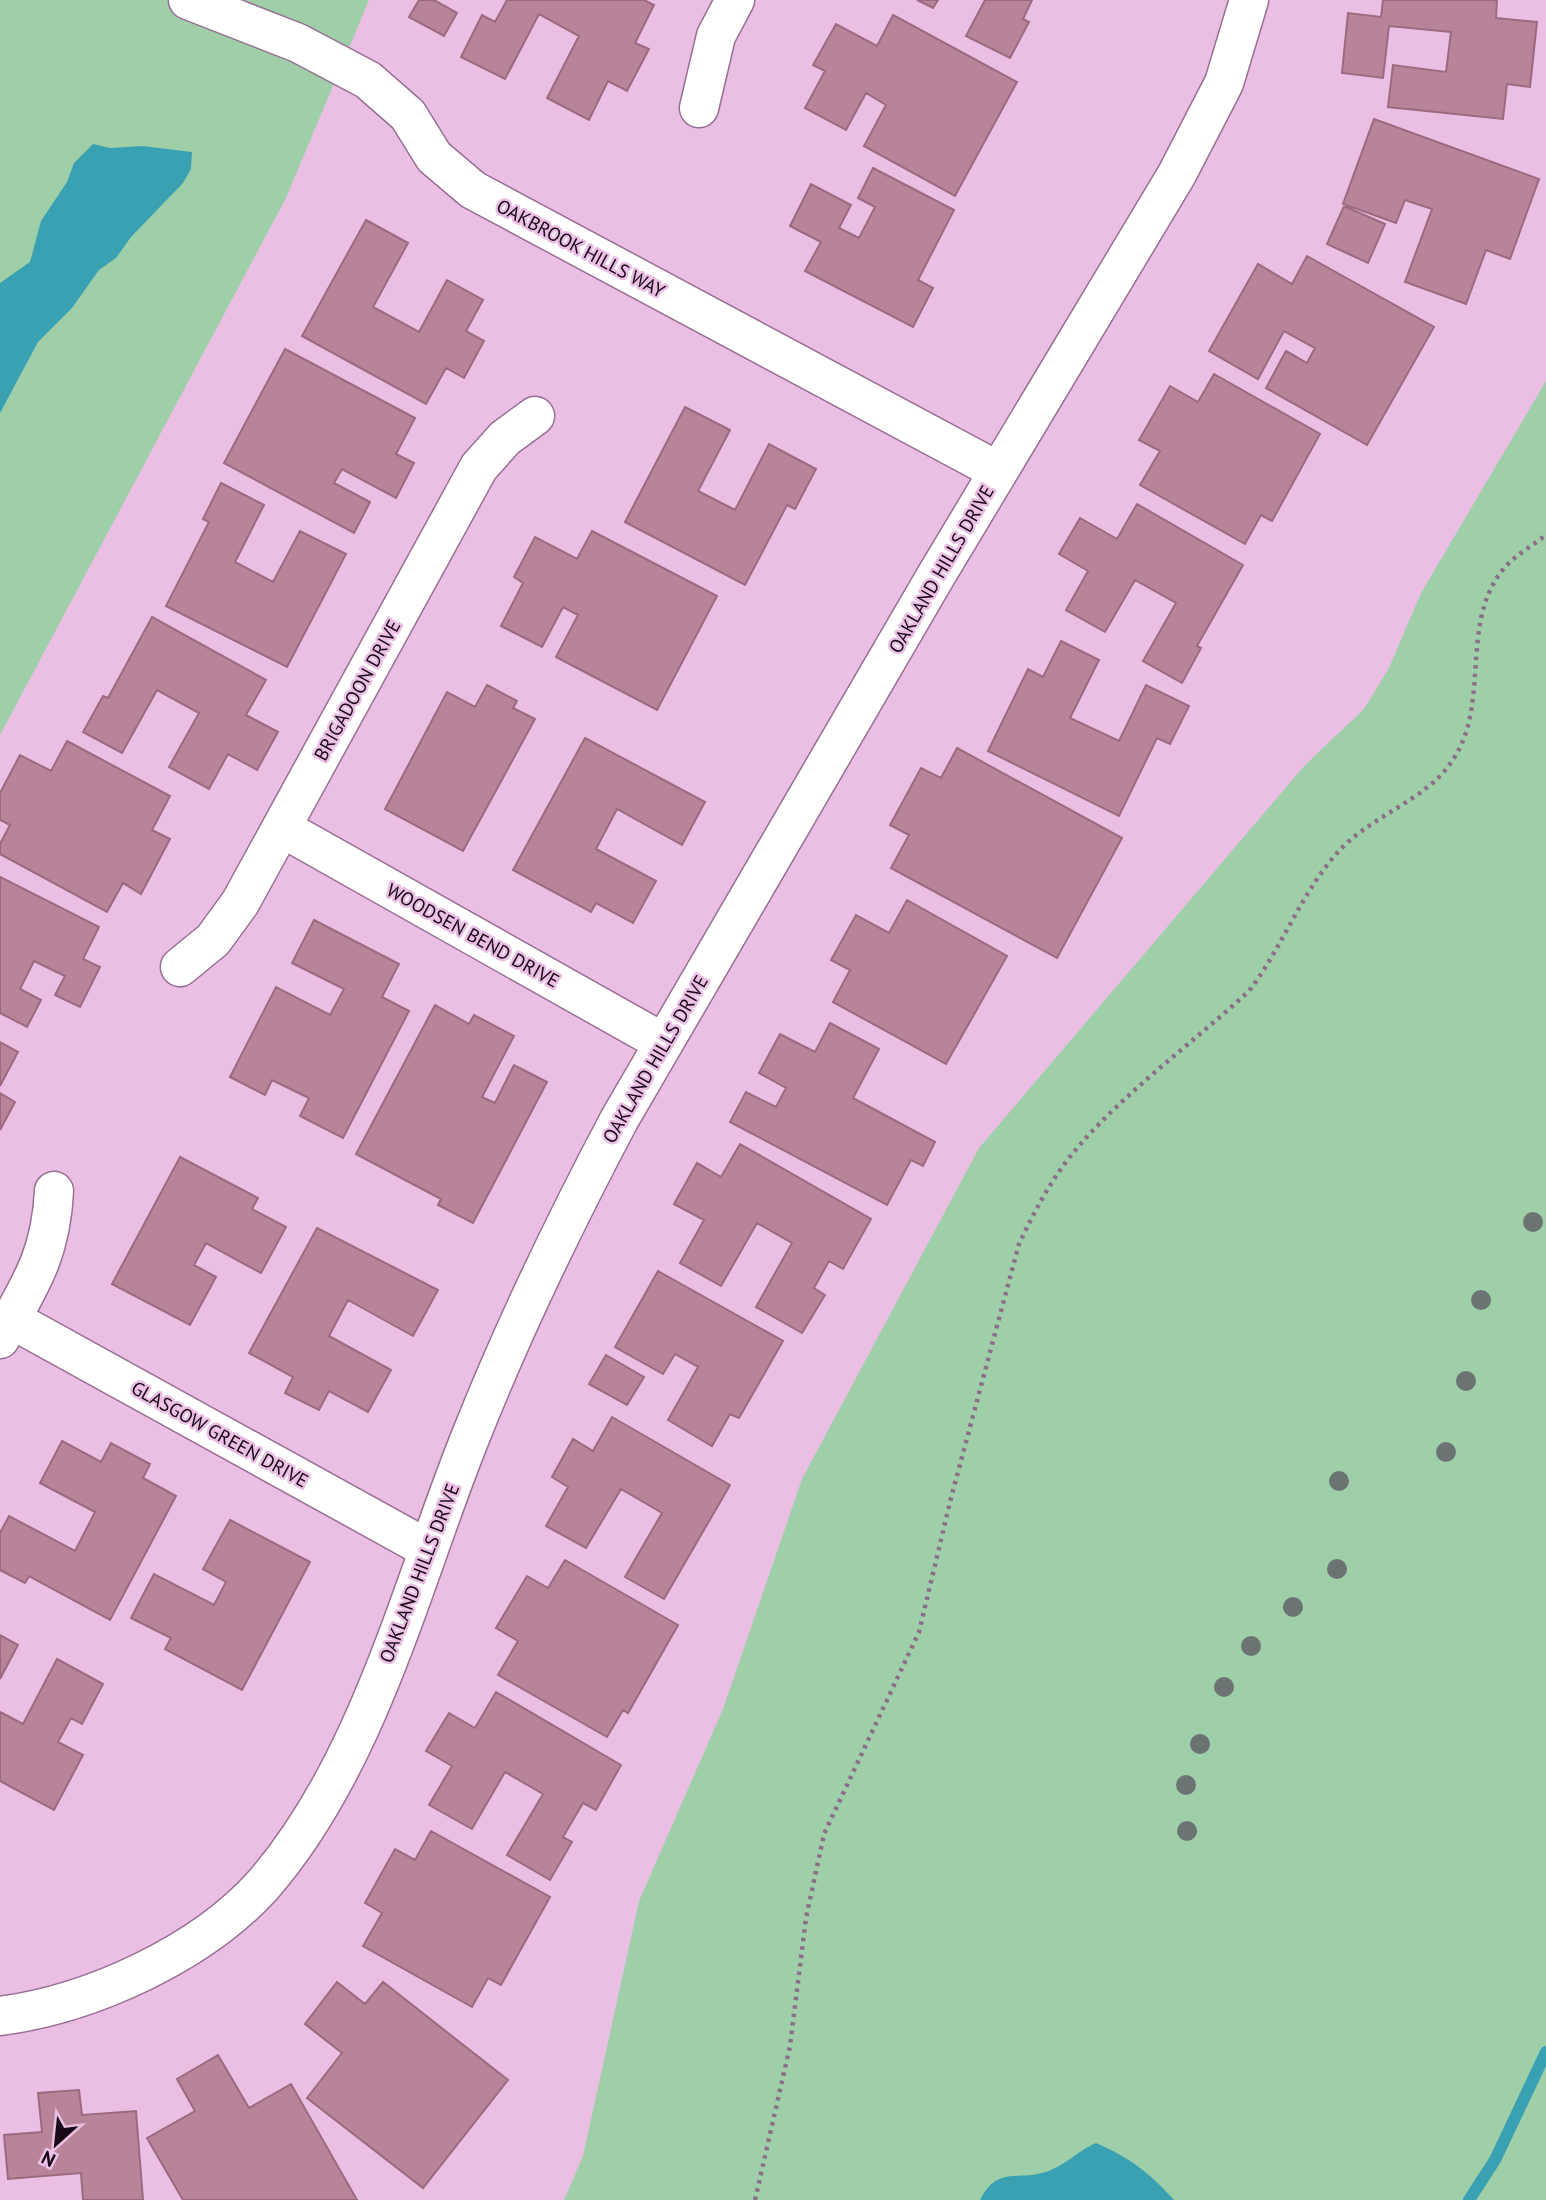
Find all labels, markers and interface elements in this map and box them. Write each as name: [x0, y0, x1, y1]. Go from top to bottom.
street label: OAKBROOK HILLS WAY: [493, 193, 670, 303]
street label: OAKLAND HILLS DRIVE: [883, 481, 999, 657]
street label: BRIGADOON DRIVE: [308, 615, 406, 765]
street label: WOODSEN BEND DRIVE: [382, 878, 564, 992]
street label: OAKLAND HILLS DRIVE: [597, 971, 713, 1147]
street label: GLASGOW GREEN DRIVE: [127, 1375, 313, 1493]
street label: OAKLAND HILLS DRIVE: [374, 1480, 464, 1666]
north arrow: [21, 2109, 91, 2179]
text: N: [37, 2146, 59, 2173]

